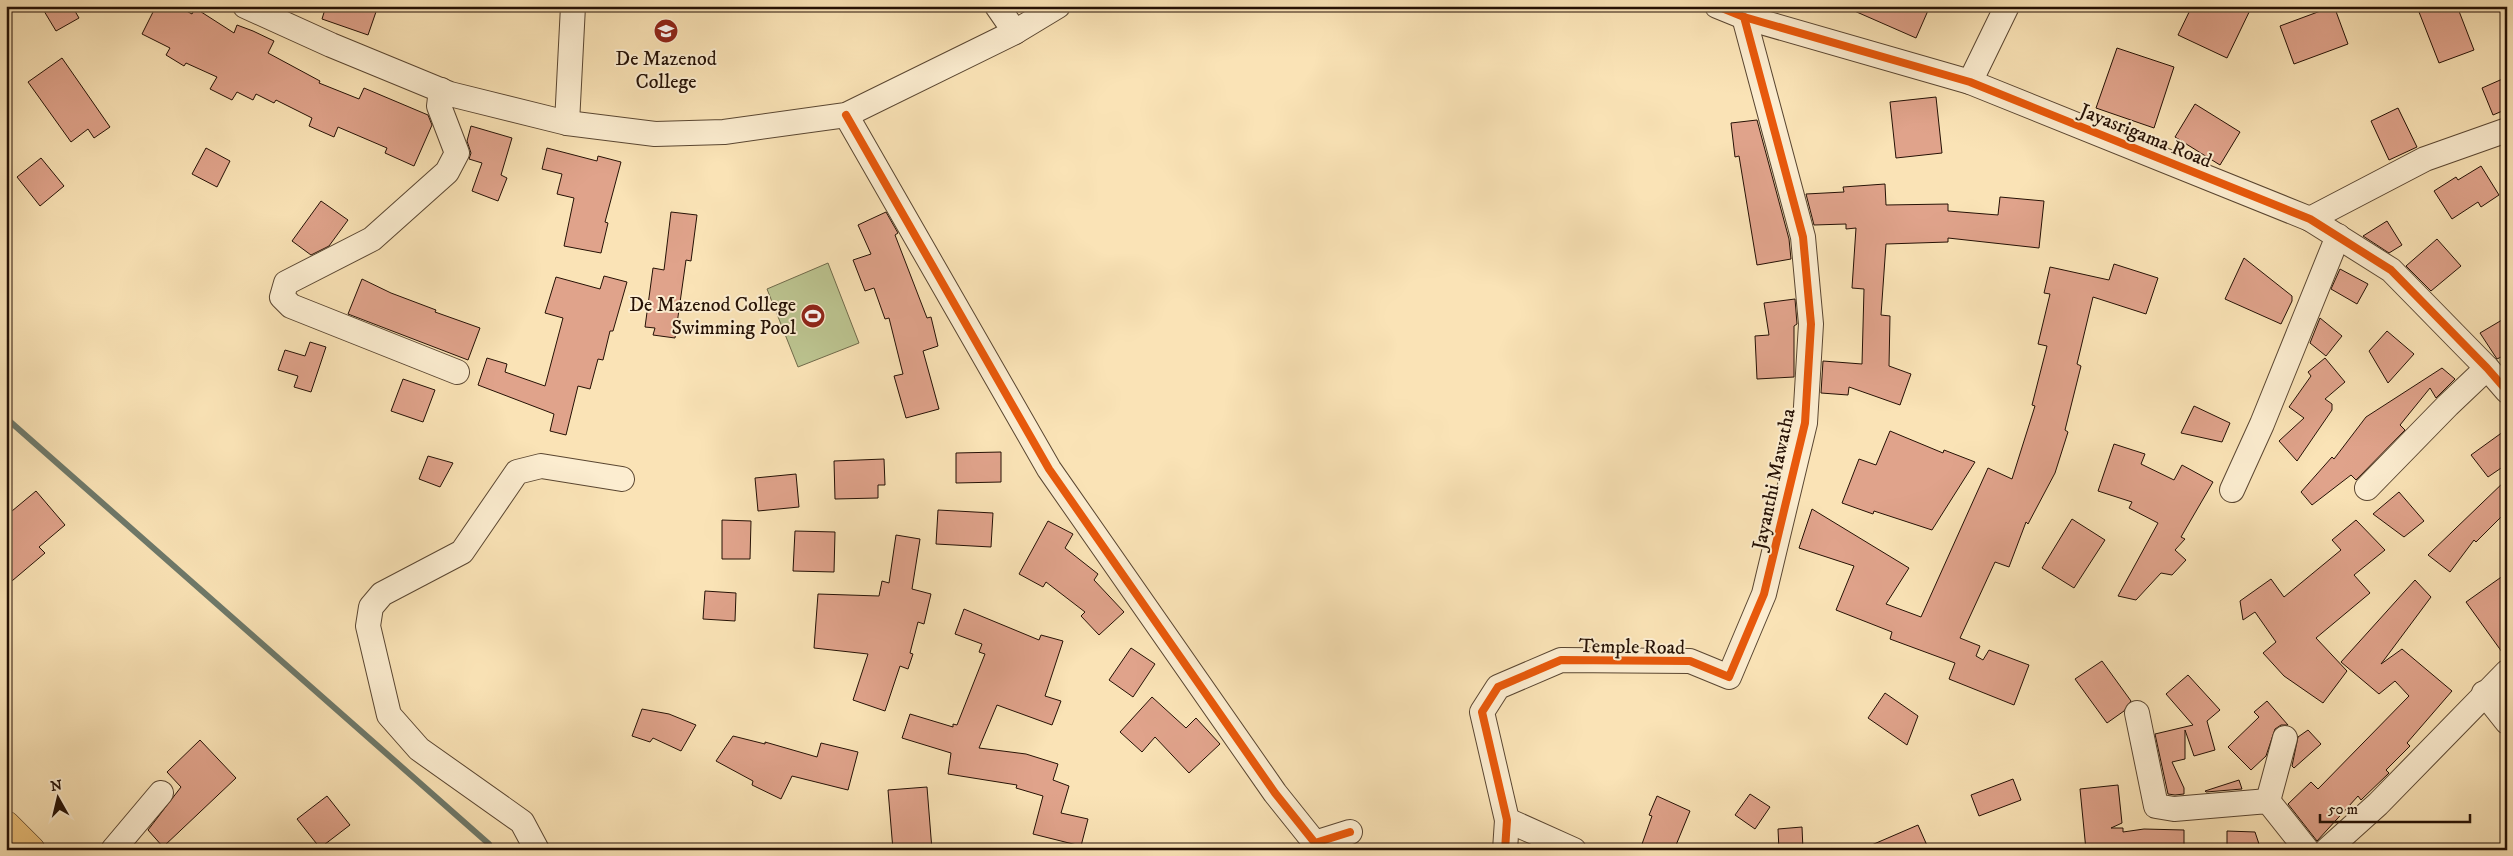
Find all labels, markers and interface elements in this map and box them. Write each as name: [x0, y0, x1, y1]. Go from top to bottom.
school or university icon: De Mazenod College: [653, 18, 679, 44]
place label: De Mazenod College: [615, 47, 717, 95]
street label: Jayasrigama Road: [2074, 98, 2215, 174]
place label: De Mazenod College Swimming Pool: [629, 293, 796, 341]
sports icon: De Mazenod College Swimming Pool: [800, 303, 826, 329]
street label: Jayanthi Mawatha: [1747, 406, 1802, 554]
street label: Temple Road: [1579, 634, 1685, 661]
north arrow: [32, 774, 82, 824]
text: N: [49, 776, 64, 796]
scale bar: [2320, 791, 2470, 823]
text: 50 m: [2328, 800, 2358, 819]

